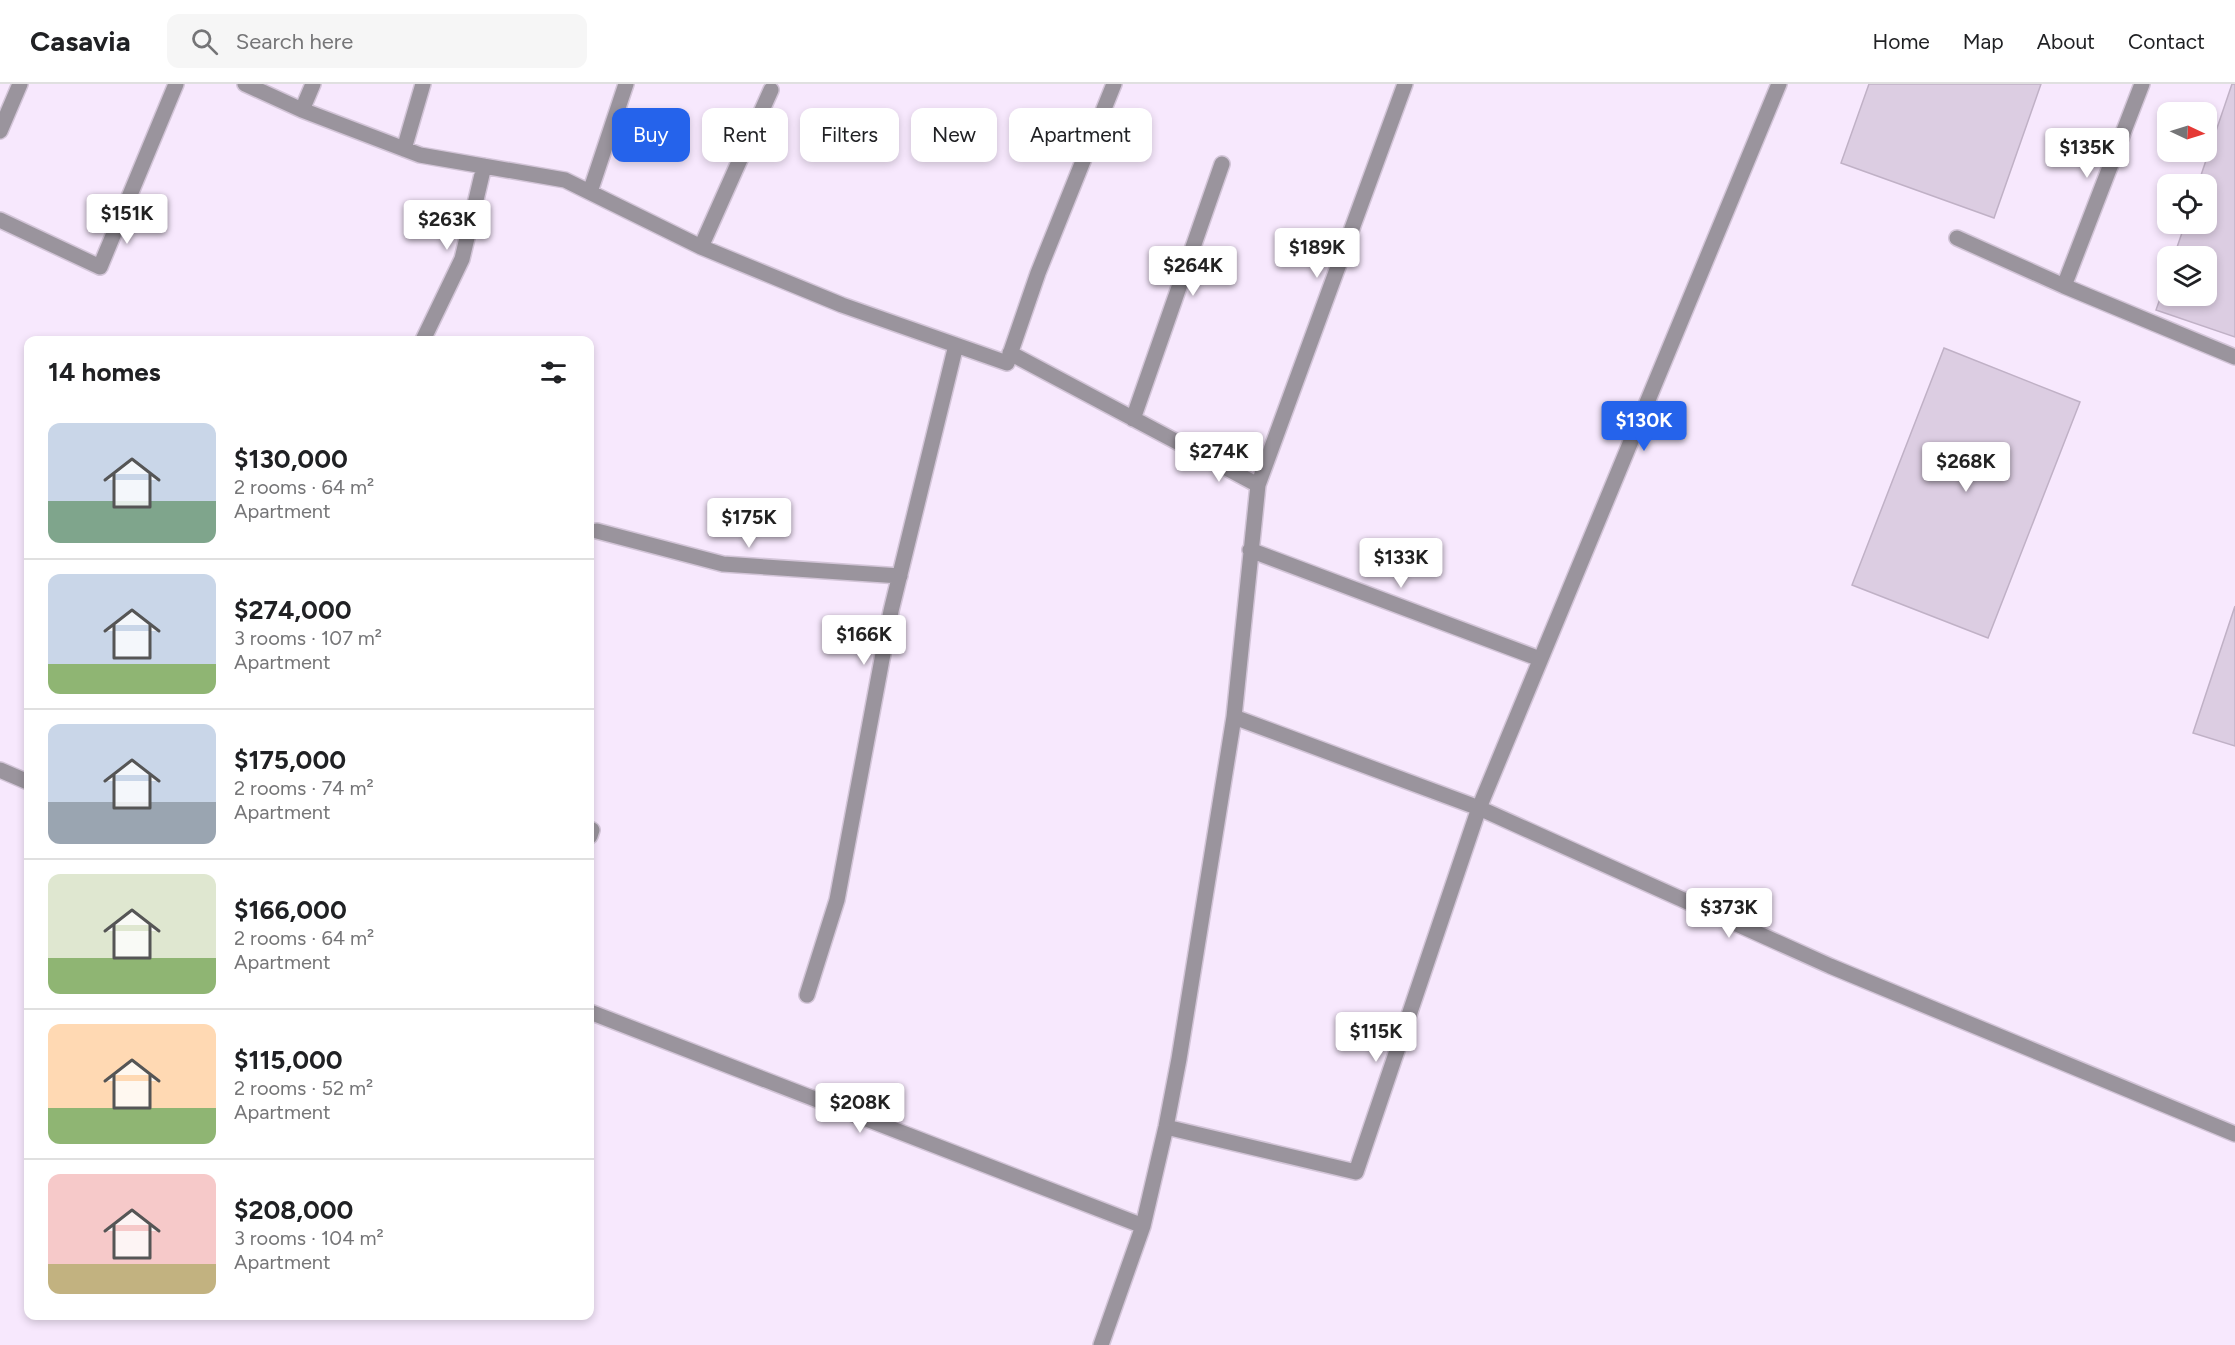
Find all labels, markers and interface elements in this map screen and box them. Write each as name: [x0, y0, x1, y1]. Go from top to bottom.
search box: [167, 14, 587, 68]
text: Casavia: [30, 24, 131, 58]
icon: search: [188, 25, 221, 58]
text: Search here: [236, 28, 353, 55]
text: Home: [1873, 29, 1930, 54]
text: Map: [1963, 29, 2004, 54]
text: About: [2037, 29, 2095, 54]
text: Contact: [2128, 29, 2205, 54]
north arrow: [2157, 102, 2217, 162]
map controls: [2157, 102, 2217, 306]
chip: Buy: [612, 108, 690, 162]
chip: Rent: [702, 108, 788, 162]
chip: Filters: [800, 108, 899, 162]
chip: New: [911, 108, 997, 162]
chip: Apartment: [1009, 108, 1152, 162]
pin: $135K: [2045, 128, 2129, 179]
text: $135K: [2059, 135, 2115, 159]
button: locate: [2157, 174, 2217, 234]
pin: $151K: [85, 194, 169, 245]
pin: $263K: [405, 200, 489, 251]
text: $151K: [101, 201, 153, 225]
text: $263K: [418, 207, 476, 231]
pin: $189K: [1275, 228, 1359, 279]
text: $189K: [1289, 235, 1345, 259]
pin: $264K: [1151, 246, 1235, 297]
button: layers: [2157, 246, 2217, 306]
text: $264K: [1163, 253, 1223, 277]
text: 14 homes: [48, 356, 161, 388]
icon: filters: [537, 356, 570, 389]
pin: $130K: [1602, 401, 1686, 452]
text: $130K: [1616, 408, 1672, 432]
pin: $274K: [1177, 432, 1261, 483]
text: $274K: [1189, 439, 1249, 463]
pin: $268K: [1924, 442, 2008, 493]
text: $130,000: [234, 443, 348, 475]
icon: home: [96, 447, 168, 519]
text: $268K: [1936, 449, 1996, 473]
text: 2 rooms · 64 m²: [234, 475, 374, 499]
pin: $175K: [707, 498, 791, 549]
text: Apartment: [234, 499, 331, 523]
text: $175K: [721, 505, 777, 529]
pin: $133K: [1359, 538, 1443, 589]
text: $133K: [1373, 545, 1429, 569]
text: $274,000: [234, 594, 352, 626]
icon: home: [96, 598, 168, 670]
pin: $166K: [822, 615, 906, 666]
text: $166K: [836, 622, 892, 646]
text: 3 rooms · 107 m²: [234, 626, 382, 650]
text: Apartment: [234, 650, 331, 674]
text: $175,000: [234, 744, 346, 776]
icon: home: [96, 748, 168, 820]
text: 2 rooms · 74 m²: [234, 776, 374, 800]
text: Apartment: [234, 800, 331, 824]
pin: $373K: [1687, 888, 1771, 939]
text: $166,000: [234, 894, 347, 926]
text: $373K: [1700, 895, 1758, 919]
icon: home: [96, 898, 168, 970]
text: 2 rooms · 64 m²: [234, 926, 374, 950]
text: Apartment: [234, 950, 331, 974]
pin: $115K: [1334, 1012, 1418, 1063]
text: $115K: [1350, 1019, 1402, 1043]
text: $115,000: [234, 1044, 343, 1076]
icon: home: [96, 1048, 168, 1120]
text: 2 rooms · 52 m²: [234, 1076, 373, 1100]
pin: $208K: [818, 1083, 902, 1134]
text: $208K: [829, 1090, 891, 1114]
text: Apartment: [234, 1100, 331, 1124]
text: $208,000: [234, 1194, 353, 1226]
icon: home: [96, 1198, 168, 1270]
text: 3 rooms · 104 m²: [234, 1226, 384, 1250]
text: Apartment: [234, 1250, 331, 1274]

